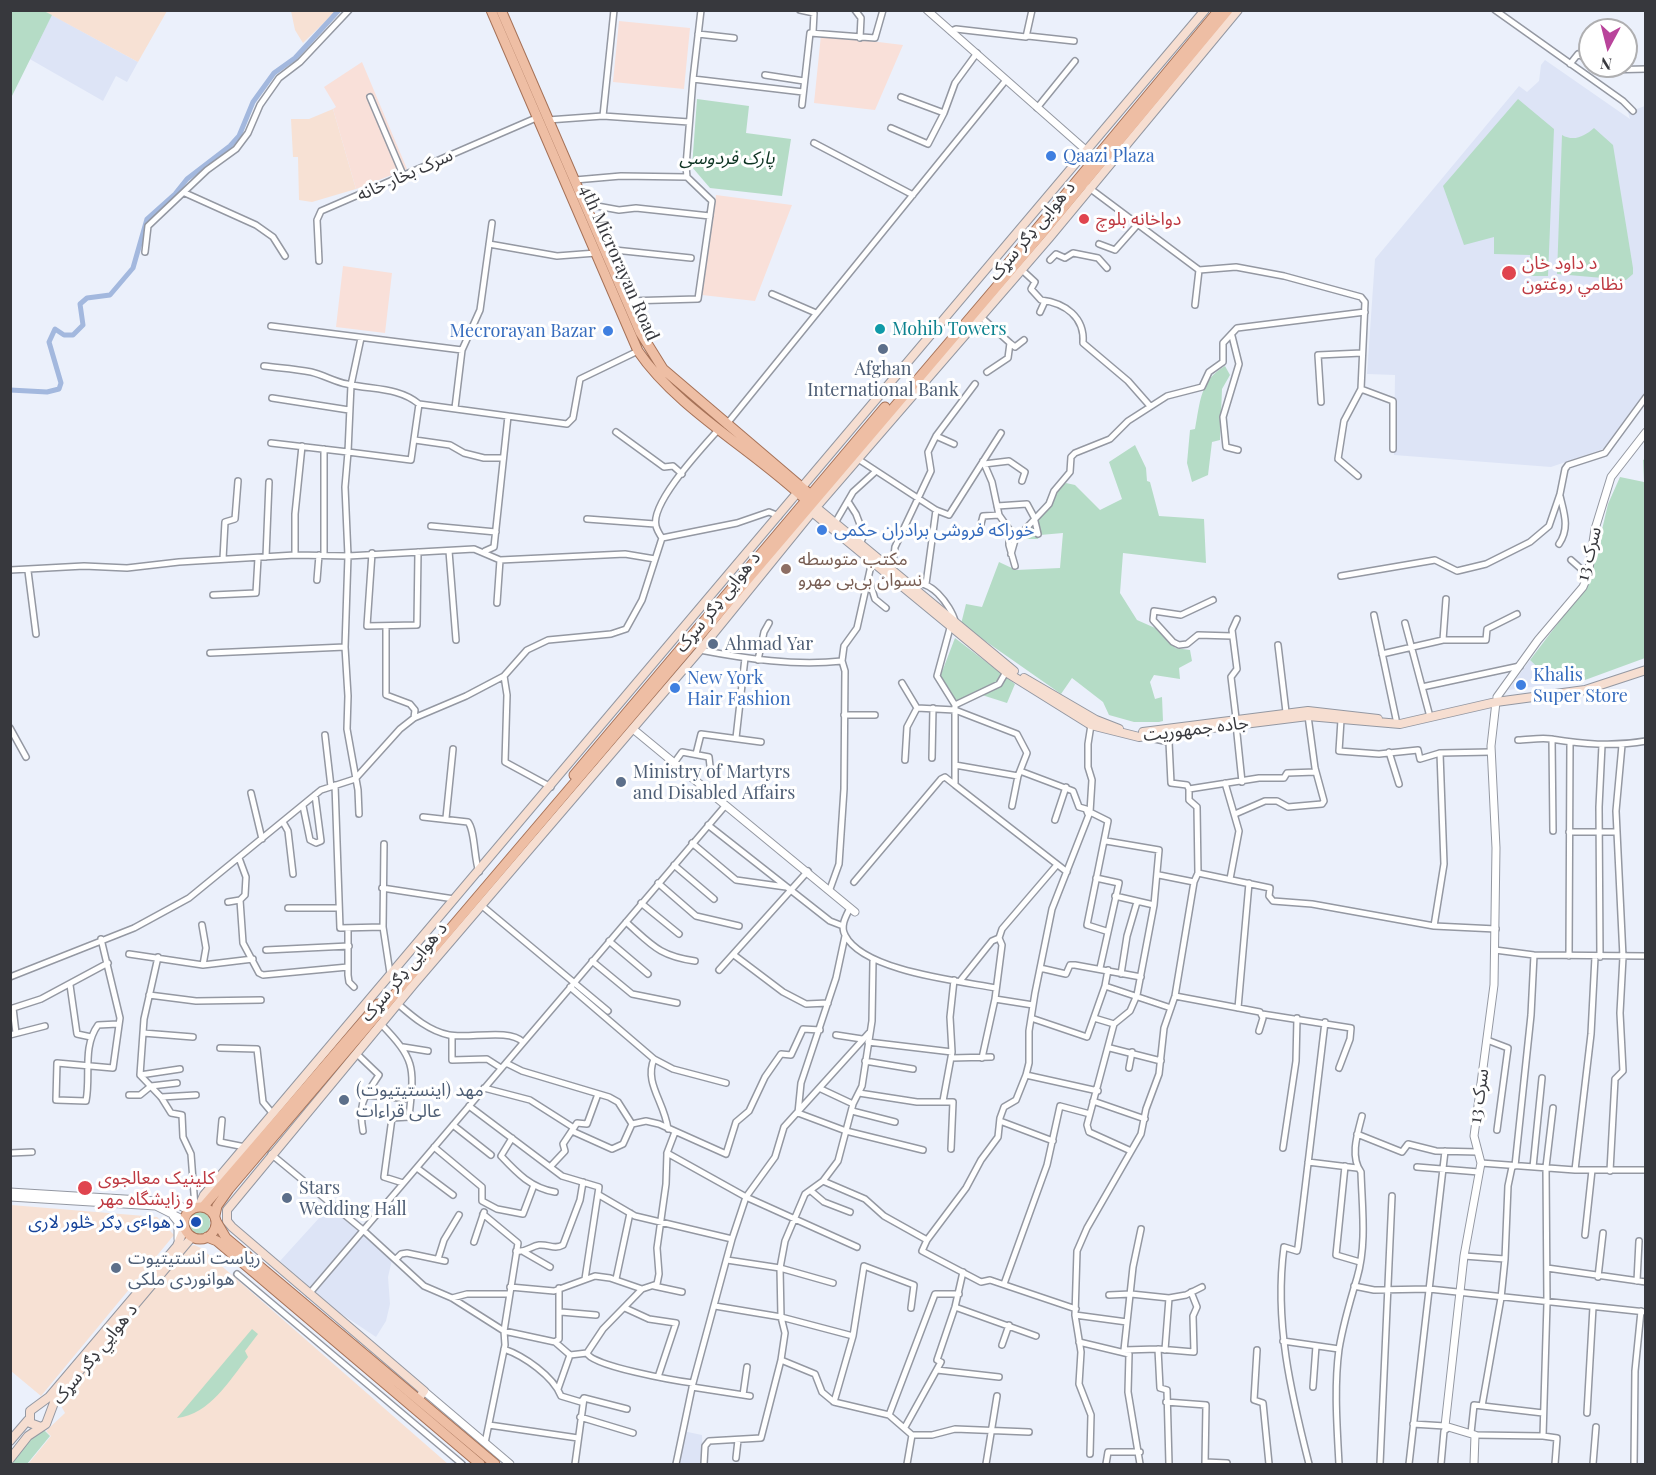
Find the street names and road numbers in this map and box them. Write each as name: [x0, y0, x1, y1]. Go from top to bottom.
street label: سرک بخار خانه: [354, 144, 456, 206]
street label: د هوایی ډګر سړک: [984, 177, 1080, 285]
street label: 4th Microrayan Road: [575, 182, 663, 344]
street label: سرک 13: [1572, 525, 1606, 583]
street label: د هوایی ډګر سړک: [671, 547, 765, 657]
street label: جاده جمهوریت: [1142, 712, 1250, 746]
street label: د هوایی ډګر سړک: [356, 918, 452, 1026]
street label: سرک 13: [1464, 1067, 1494, 1125]
street label: د هوايي ډګر سړک: [48, 1299, 142, 1409]

